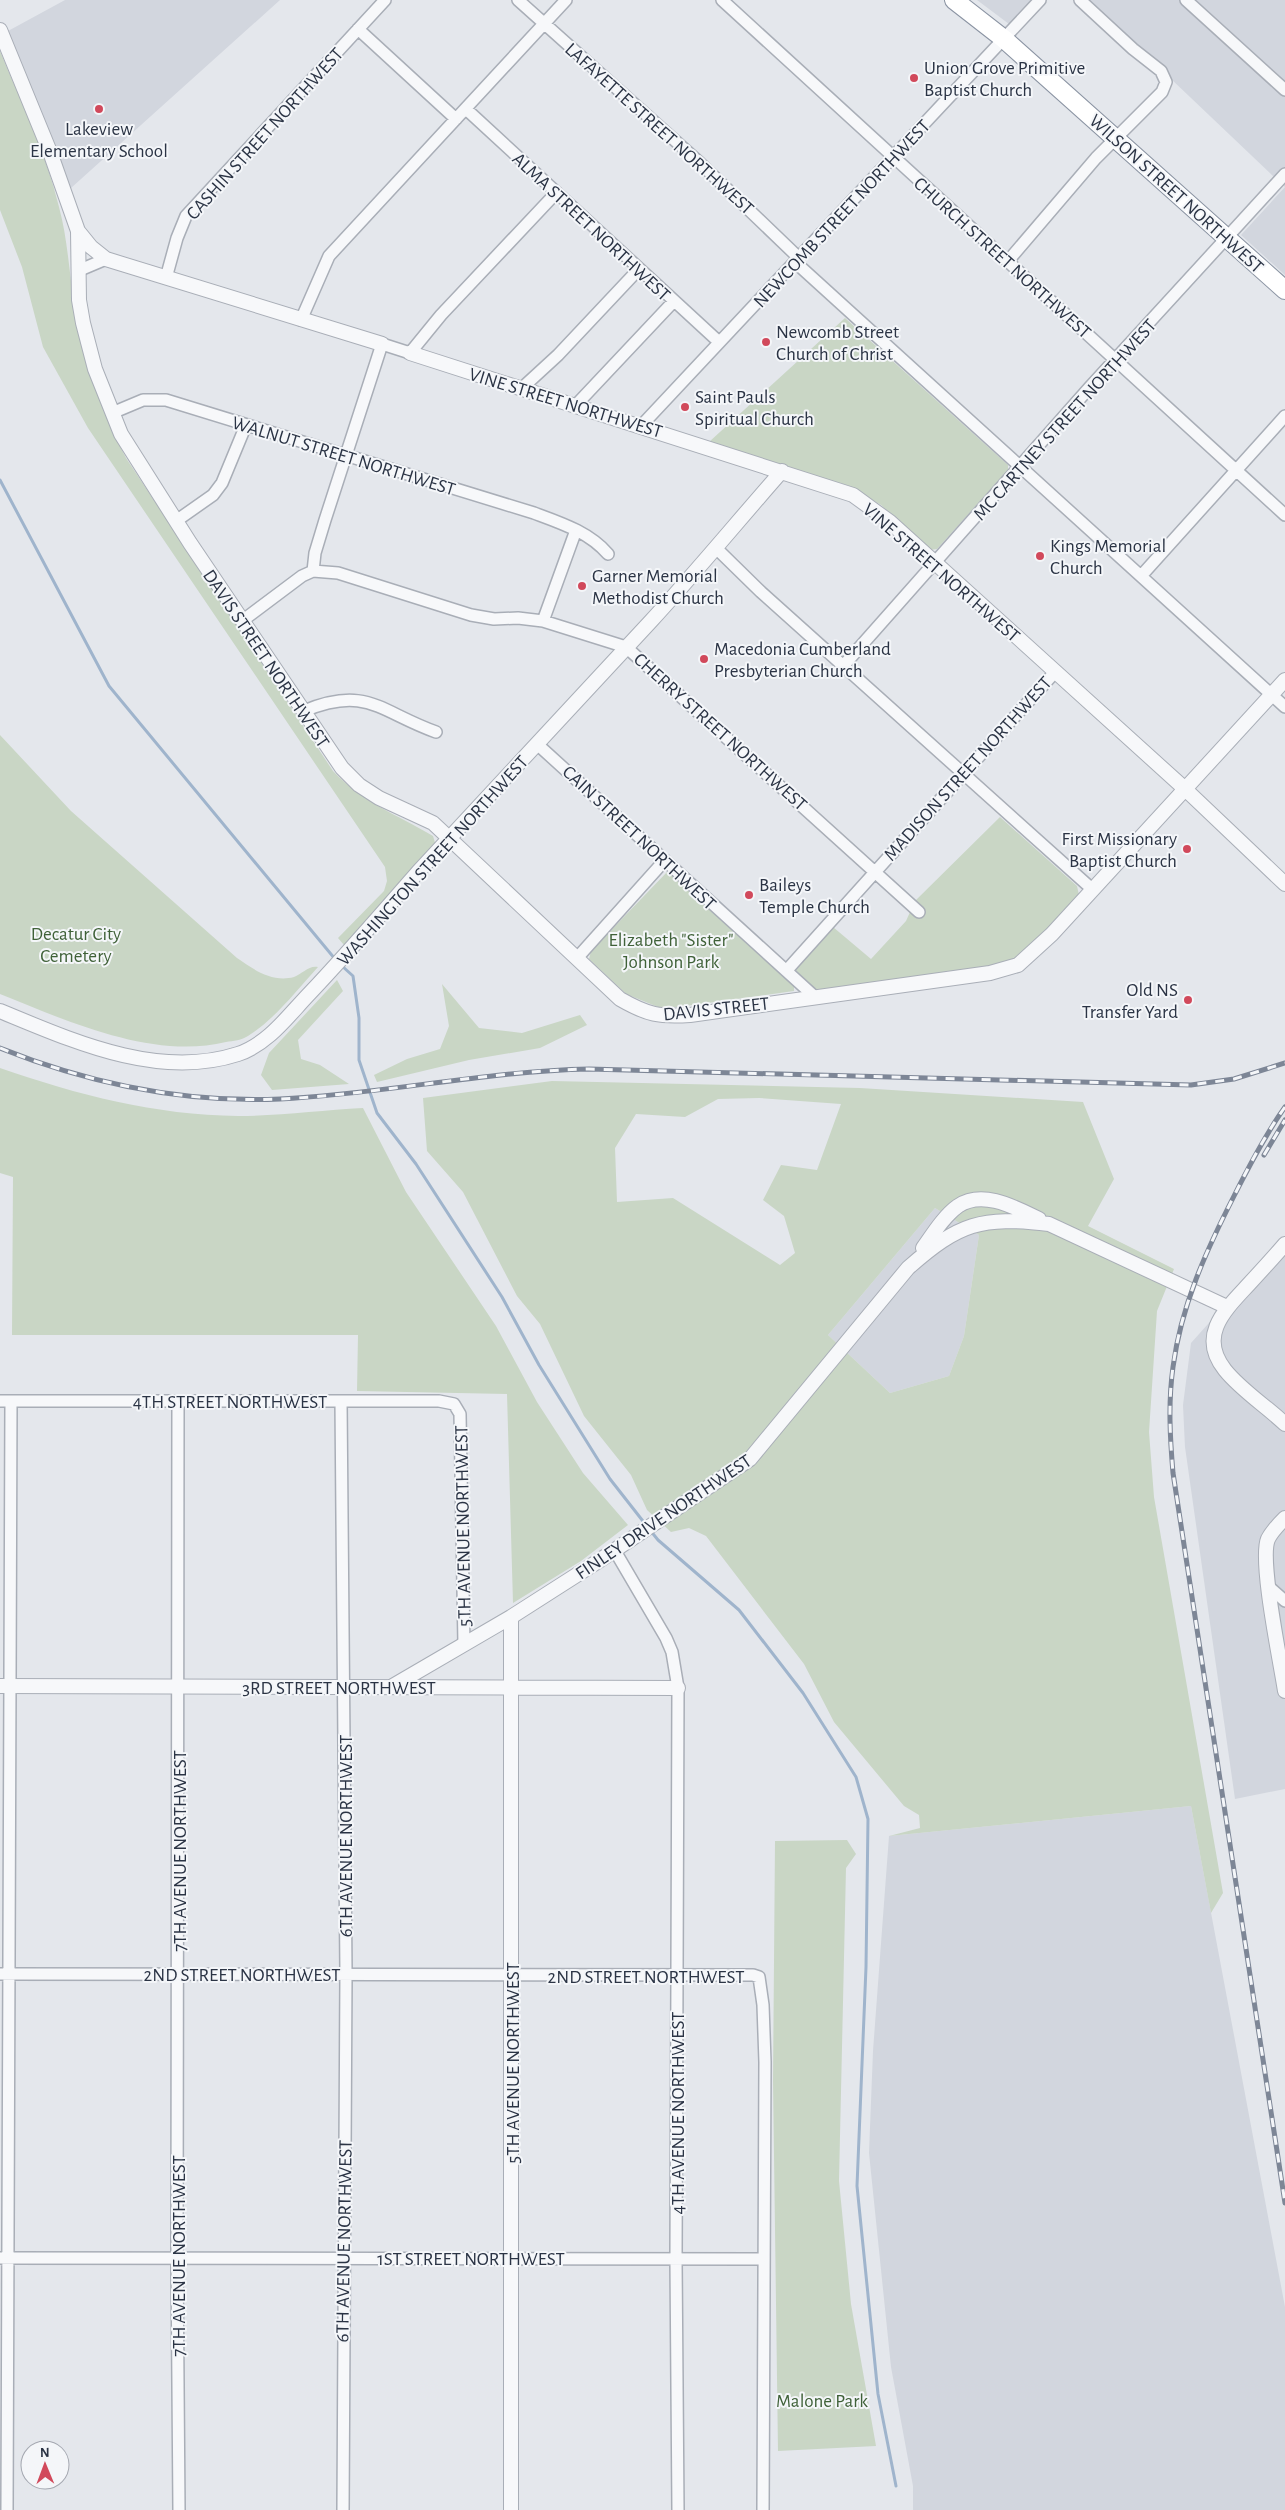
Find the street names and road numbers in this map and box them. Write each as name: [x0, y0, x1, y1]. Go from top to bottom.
street label: LAFAYETTE STREET NORTHWEST: [561, 39, 757, 219]
street label: CASHIN STREET NORTHWEST: [183, 44, 347, 224]
street label: WILSON STREET NORTHWEST: [1085, 111, 1267, 277]
street label: NEWCOMB STREET NORTHWEST: [750, 116, 934, 312]
street label: ALMA STREET NORTHWEST: [508, 149, 673, 305]
street label: CHURCH STREET NORTHWEST: [910, 174, 1094, 342]
street label: MC CARTNEY STREET NORTHWEST: [970, 316, 1160, 524]
street label: VINE STREET NORTHWEST: [467, 365, 664, 442]
street label: WALNUT STREET NORTHWEST: [230, 413, 458, 500]
street label: VINE STREET NORTHWEST: [859, 500, 1023, 646]
street label: DAVIS STREET NORTHWEST: [199, 566, 332, 751]
street label: CHERRY STREET NORTHWEST: [630, 650, 810, 815]
street label: MADISON STREET NORTHWEST: [881, 673, 1056, 865]
street label: WASHINGTON STREET NORTHWEST: [334, 752, 532, 970]
street label: CAIN STREET NORTHWEST: [559, 762, 719, 914]
street label: DAVIS STREET: [662, 994, 770, 1025]
street label: 4TH STREET NORTHWEST: [133, 1393, 327, 1412]
street label: 5TH AVENUE NORTHWEST: [452, 1425, 475, 1627]
street label: FINLEY DRIVE NORTHWEST: [572, 1451, 755, 1583]
street label: 3RD STREET NORTHWEST: [242, 1679, 436, 1698]
street label: 6TH AVENUE NORTHWEST: [337, 1735, 356, 1937]
street label: 7TH AVENUE NORTHWEST: [171, 1750, 190, 1952]
street label: 5TH AVENUE NORTHWEST: [504, 1962, 523, 2164]
street label: 2ND STREET NORTHWEST: [144, 1966, 340, 1985]
street label: 2ND STREET NORTHWEST: [548, 1968, 744, 1987]
street label: 4TH AVENUE NORTHWEST: [669, 2012, 688, 2214]
street label: 6TH AVENUE NORTHWEST: [333, 2140, 356, 2342]
street label: 7TH AVENUE NORTHWEST: [170, 2155, 189, 2357]
street label: 1ST STREET NORTHWEST: [377, 2250, 565, 2269]

